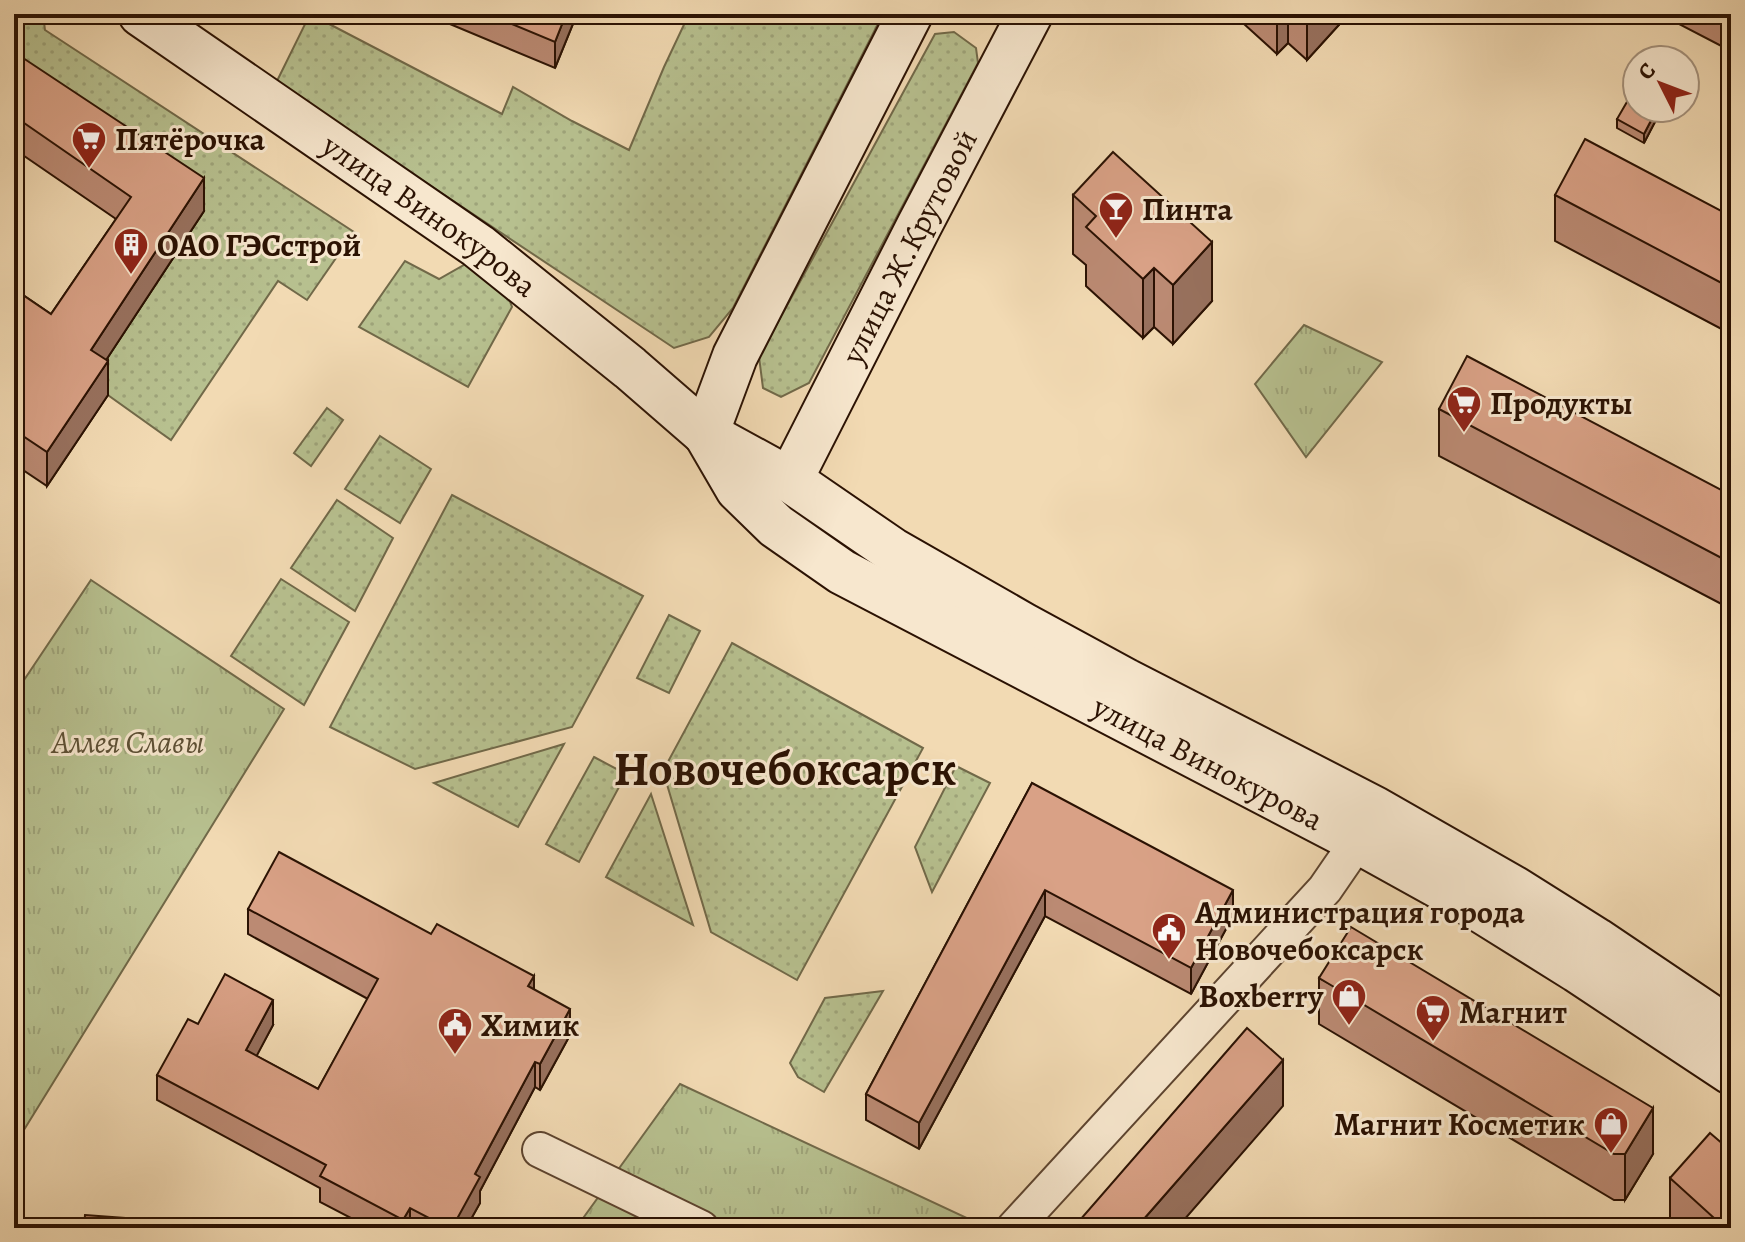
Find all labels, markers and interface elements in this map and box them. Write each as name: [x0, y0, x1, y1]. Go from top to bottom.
north arrow: [1621, 44, 1701, 124]
text: С: [1631, 56, 1663, 86]
place label: Пятёрочка: [115, 117, 266, 161]
supermarket icon: Пятёрочка: [70, 120, 108, 170]
street label: улица Ж.Крутовой: [830, 122, 988, 372]
street label: улица Винокурова: [313, 123, 547, 307]
place label: Пинта: [1142, 187, 1233, 231]
bar icon: Пинта: [1097, 190, 1135, 240]
place label: ОАО ГЭСстрой: [157, 223, 361, 267]
building icon: ОАО ГЭСстрой: [112, 226, 150, 276]
place label: Продукты: [1490, 381, 1633, 425]
supermarket icon: Продукты: [1445, 384, 1483, 434]
street label: улица Винокурова: [1084, 684, 1331, 841]
park label: Аллея Славы: [50, 720, 204, 764]
district label: Новочебоксарск: [613, 736, 957, 802]
place label: Администрация города Новочебоксарск: [1194, 890, 1525, 971]
public building icon: Администрация города Новочебоксарск: [1150, 911, 1188, 961]
place label: Boxberry: [1199, 974, 1324, 1018]
shop icon: Boxberry: [1330, 977, 1368, 1027]
place label: Магнит: [1459, 990, 1568, 1034]
supermarket icon: Магнит: [1414, 993, 1452, 1043]
place label: Химик: [481, 1003, 579, 1047]
public building icon: Химик: [436, 1006, 474, 1056]
place label: Магнит Косметик: [1334, 1102, 1585, 1146]
shop icon: Магнит Косметик: [1592, 1105, 1630, 1155]

